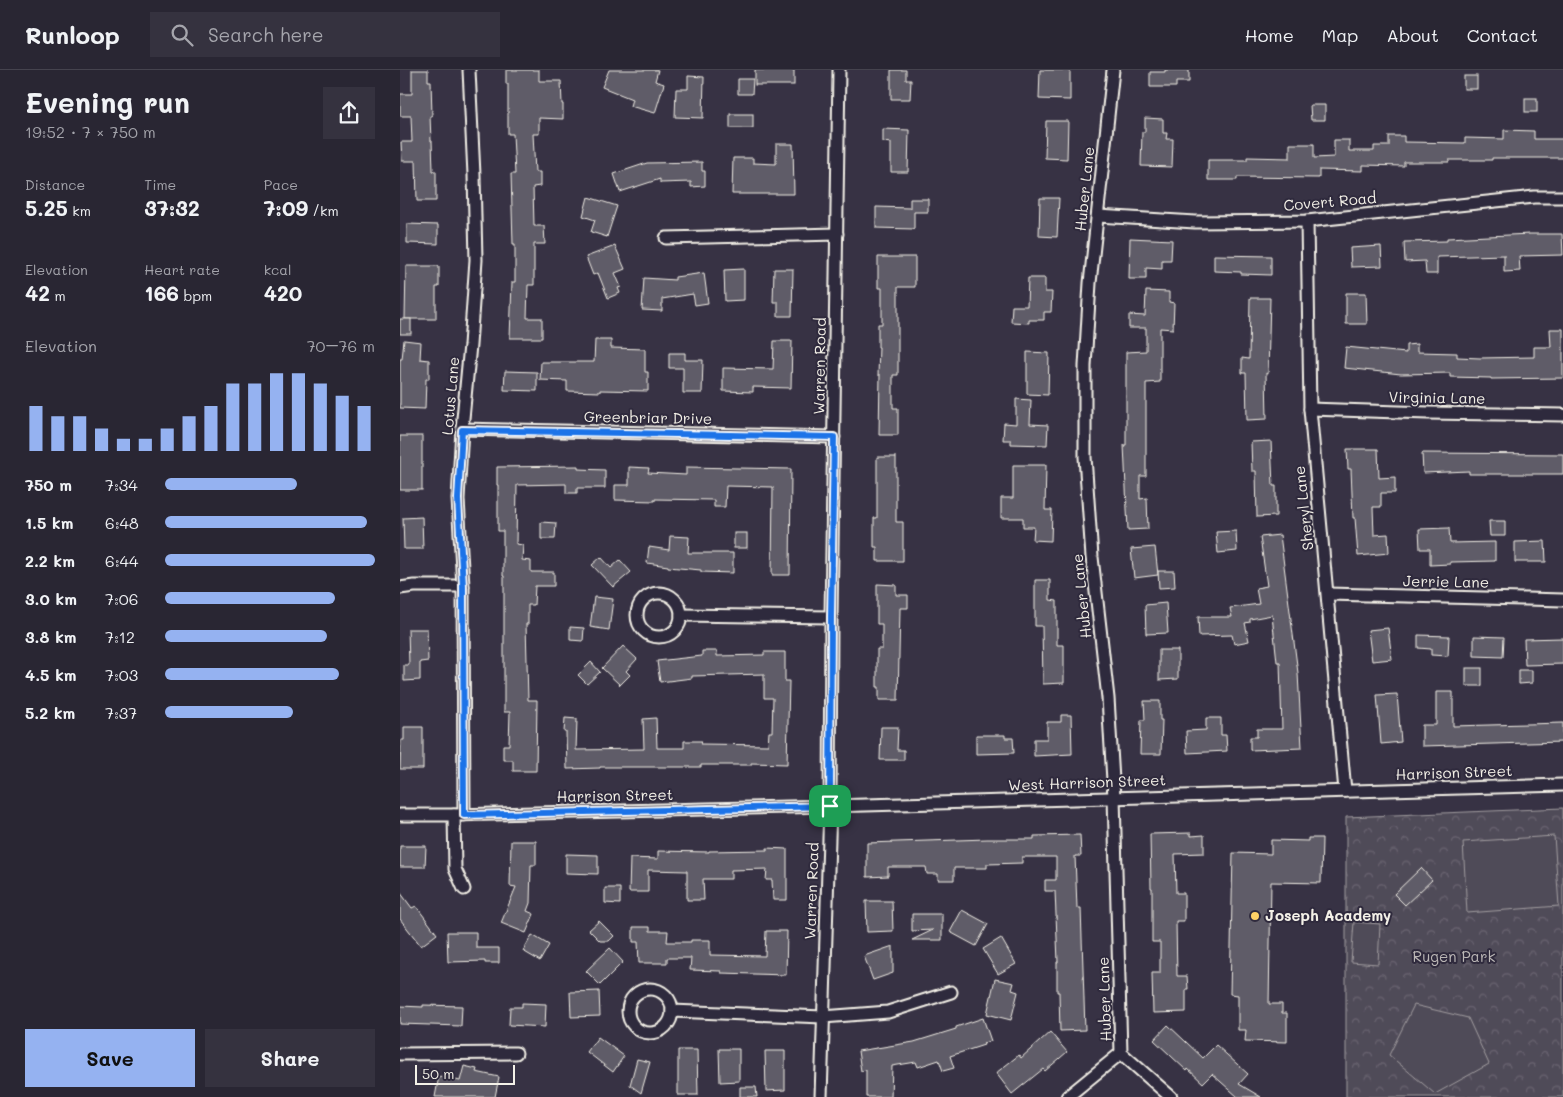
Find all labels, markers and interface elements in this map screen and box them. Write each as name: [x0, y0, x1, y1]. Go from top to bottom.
search box: [150, 12, 500, 57]
text: Runloop: [25, 19, 120, 50]
icon: search: [168, 21, 196, 49]
text: Search here: [208, 22, 323, 47]
text: Home: [1245, 23, 1294, 47]
text: Map: [1322, 23, 1358, 47]
text: About: [1386, 23, 1439, 47]
text: Contact: [1467, 23, 1538, 47]
text: Evening run: [25, 84, 190, 120]
button: share: [323, 87, 375, 139]
text: 19:52 · 7 × 750 m: [25, 121, 156, 142]
street label: Huber Lane: [1070, 146, 1098, 232]
text: Distance: [25, 175, 85, 194]
text: Time: [144, 175, 176, 194]
text: Pace: [264, 175, 298, 194]
street label: Covert Road: [1283, 187, 1377, 215]
text: 5.25: [25, 194, 68, 221]
text: 37:32: [144, 194, 200, 221]
text: 7:09: [264, 194, 308, 221]
text: km: [68, 201, 91, 220]
text: /km: [308, 201, 339, 220]
text: Elevation: [25, 260, 88, 279]
text: Heart rate: [144, 260, 220, 279]
text: kcal: [264, 260, 292, 279]
text: 42: [25, 279, 50, 306]
text: 166: [144, 279, 179, 306]
text: 420: [264, 279, 302, 306]
text: m: [50, 286, 66, 305]
text: bpm: [179, 286, 212, 305]
street label: Warren Road: [808, 317, 830, 415]
text: Elevation: [25, 335, 97, 356]
text: 70–76 m: [307, 335, 375, 356]
street label: Lotus Lane: [437, 356, 463, 436]
street label: Virginia Lane: [1388, 386, 1486, 408]
street label: Greenbriar Drive: [584, 406, 712, 428]
street label: Sheryl Lane: [1289, 465, 1317, 551]
text: 750 m: [25, 474, 72, 495]
text: 7:34: [105, 474, 138, 495]
text: 1.5 km: [25, 512, 73, 533]
text: 6:48: [105, 512, 139, 533]
text: 2.2 km: [25, 550, 75, 571]
text: 6:44: [105, 550, 138, 571]
street label: Huber Lane: [1067, 553, 1095, 639]
street label: Jerrie Lane: [1403, 570, 1489, 592]
text: 3.0 km: [25, 588, 77, 609]
text: 7:06: [105, 588, 138, 609]
text: 3.8 km: [25, 626, 77, 647]
text: 7:12: [105, 626, 135, 647]
text: 4.5 km: [25, 664, 77, 685]
text: 7:03: [105, 664, 138, 685]
text: 5.2 km: [25, 702, 75, 723]
text: 7:37: [105, 702, 137, 723]
street label: Harrison Street: [1395, 760, 1513, 784]
street label: West Harrison Street: [1008, 769, 1166, 795]
street label: Harrison Street: [556, 784, 674, 806]
pin: [809, 785, 851, 827]
icon: arrive: [816, 792, 844, 820]
street label: Warren Road: [799, 842, 823, 940]
place label: Joseph Academy: [1265, 905, 1391, 925]
marker: Joseph Academy: [1249, 910, 1261, 922]
park label: Rugen Park: [1413, 946, 1495, 966]
street label: Huber Lane: [1093, 956, 1115, 1042]
button: Save: [25, 1029, 195, 1087]
button: Share: [205, 1029, 375, 1087]
scale bar: [415, 1062, 515, 1085]
text: 50 m: [422, 1064, 454, 1083]

